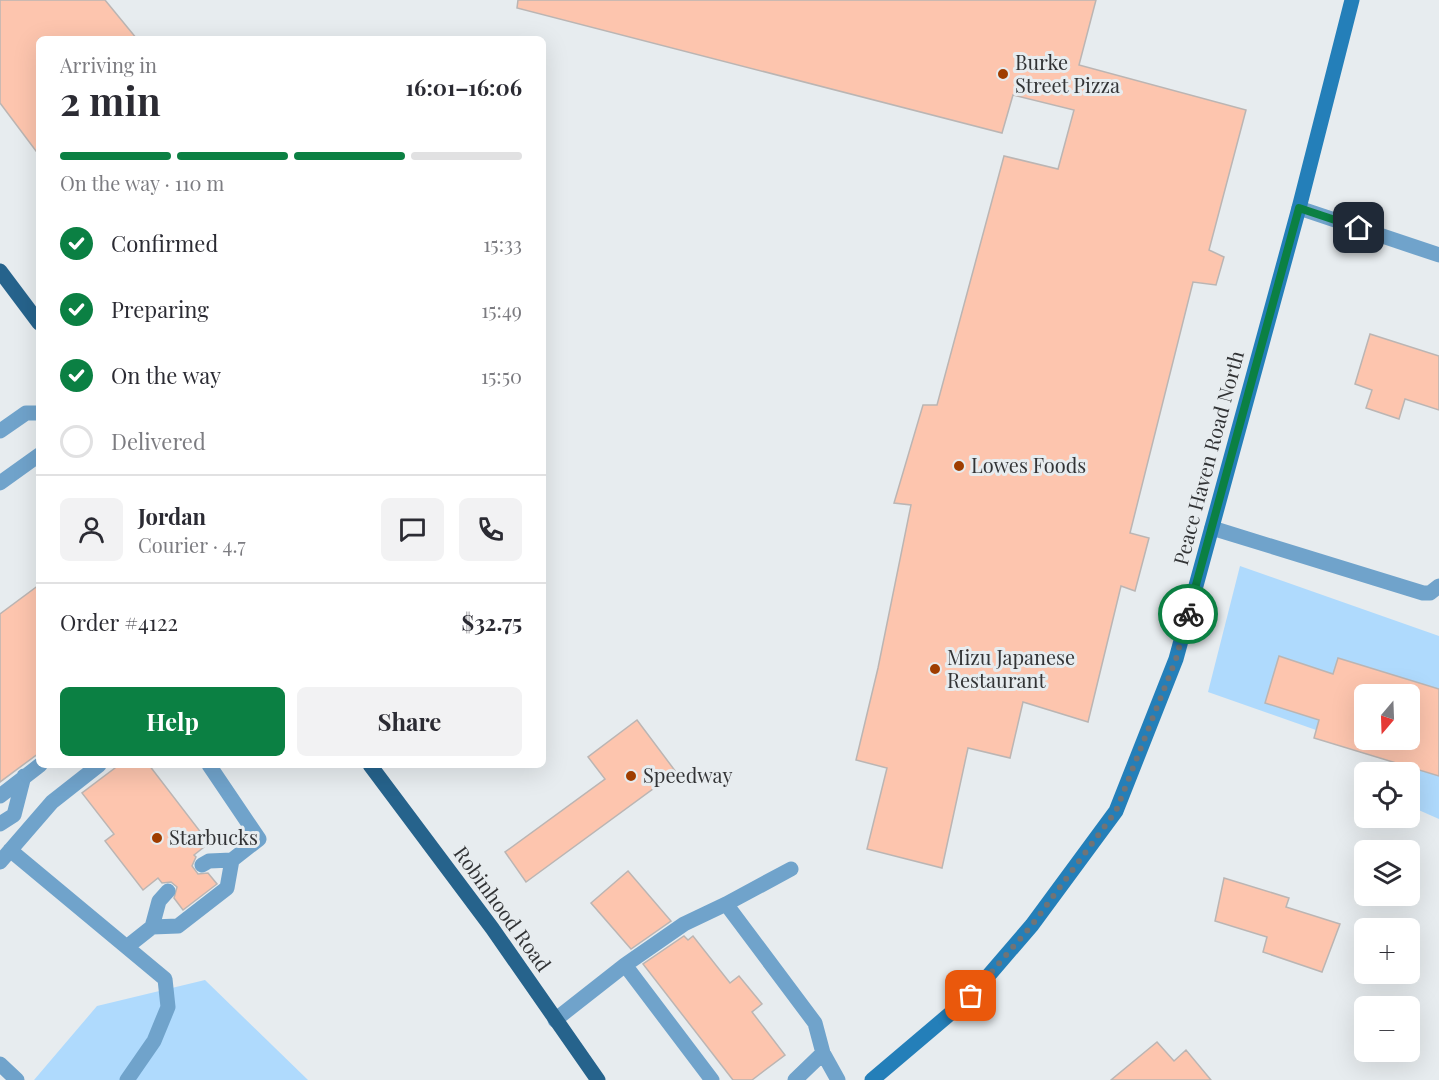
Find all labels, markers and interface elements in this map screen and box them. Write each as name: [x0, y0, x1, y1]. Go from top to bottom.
place label: Burke Street Pizza: [1015, 48, 1120, 98]
text: Arriving in: [60, 51, 157, 78]
marker: Burke Street Pizza: [996, 67, 1010, 81]
text: 16:01–16:06: [406, 72, 522, 102]
text: 2 min: [60, 74, 161, 126]
text: On the way · 110 m: [60, 169, 224, 196]
pin: [1333, 202, 1384, 253]
icon: home: [1342, 211, 1375, 244]
icon: check: [60, 227, 93, 260]
text: Confirmed: [111, 228, 218, 258]
text: 15:33: [483, 230, 522, 257]
icon: check: [60, 293, 93, 326]
text: Preparing: [111, 294, 209, 324]
text: 15:49: [481, 296, 522, 323]
street label: Peace Haven Road North: [1166, 347, 1249, 568]
icon: check: [60, 359, 93, 392]
text: On the way: [111, 360, 221, 390]
text: 15:50: [481, 362, 522, 389]
text: Delivered: [111, 426, 206, 456]
place label: Lowes Foods: [971, 451, 1086, 478]
marker: Lowes Foods: [952, 459, 966, 473]
button: person: [60, 498, 123, 561]
button: chat: [381, 498, 444, 561]
button: phone: [459, 498, 522, 561]
text: Jordan: [138, 501, 206, 531]
text: Courier · 4.7: [138, 531, 246, 558]
courier: [1158, 584, 1218, 644]
icon: bike: [1172, 598, 1205, 631]
text: Order #4122: [60, 607, 178, 637]
text: $32.75: [462, 607, 522, 637]
place label: Mizu Japanese Restaurant: [947, 643, 1075, 693]
marker: Mizu Japanese Restaurant: [928, 662, 942, 676]
north arrow: [1354, 684, 1420, 750]
map controls: [1354, 684, 1420, 1062]
button: Help: [60, 687, 285, 756]
button: Share: [297, 687, 522, 756]
place label: Speedway: [643, 761, 732, 788]
button: locate: [1354, 762, 1420, 828]
marker: Speedway: [624, 769, 638, 783]
place label: Starbucks: [169, 823, 258, 850]
marker: Starbucks: [150, 831, 164, 845]
street label: Robinhood Road: [449, 840, 558, 977]
button: layers: [1354, 840, 1420, 906]
button: +: [1354, 918, 1420, 984]
pin: [945, 970, 996, 1021]
icon: bag: [954, 979, 987, 1012]
button: −: [1354, 996, 1420, 1062]

